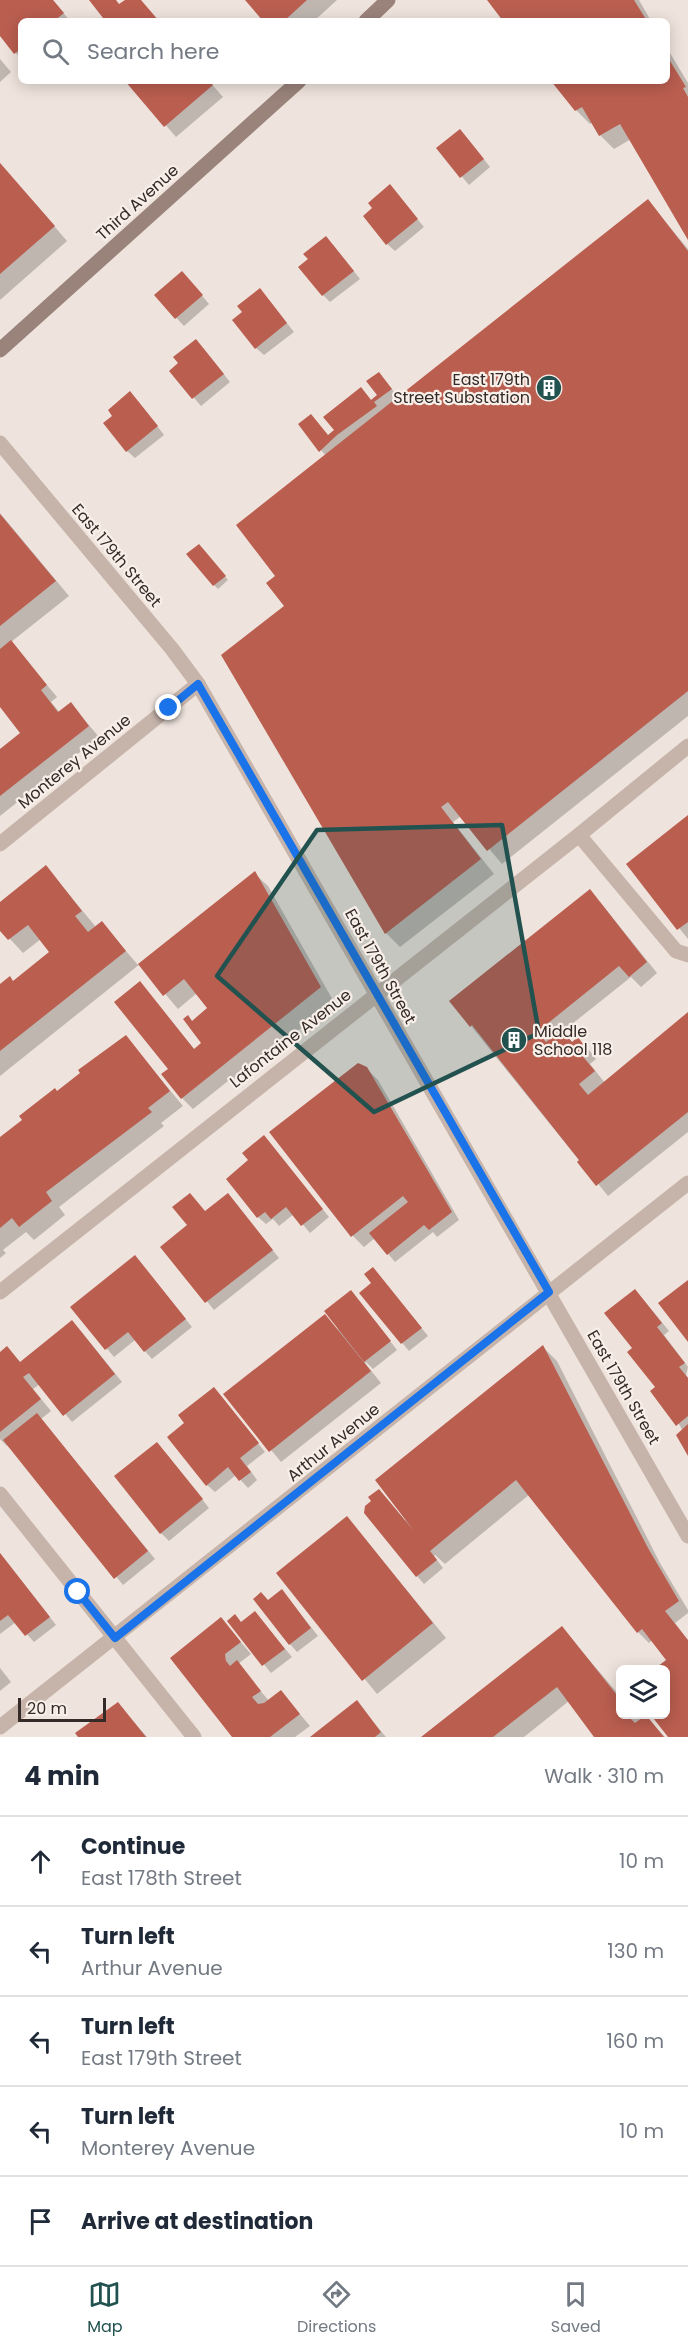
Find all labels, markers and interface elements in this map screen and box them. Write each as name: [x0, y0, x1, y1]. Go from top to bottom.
search box: [18, 18, 670, 84]
icon: search: [39, 35, 72, 68]
text: Search here: [87, 36, 220, 67]
street label: Third Avenue: [91, 159, 184, 246]
place label: East 179th Street Substation: [393, 368, 530, 409]
building icon: East 179th Street Substation: [534, 373, 564, 403]
street label: East 179th Street: [66, 499, 167, 612]
route end: [155, 694, 181, 720]
street label: Monterey Avenue: [13, 709, 136, 814]
street label: East 179th Street: [339, 904, 422, 1028]
street label: Lafontaine Avenue: [225, 984, 356, 1093]
place label: Middle School 118: [534, 1020, 612, 1061]
building icon: Middle School 118: [499, 1025, 529, 1055]
street label: East 179th Street: [581, 1326, 666, 1449]
street label: Arthur Avenue: [282, 1398, 385, 1487]
route start: [64, 1578, 90, 1604]
map controls: [616, 1665, 670, 1719]
button: layers: [616, 1665, 670, 1719]
scale bar: [18, 1695, 106, 1722]
text: 20 m: [27, 1697, 67, 1720]
text: 4 min: [24, 1758, 100, 1794]
text: Walk · 310 m: [544, 1762, 664, 1790]
text: Continue: [81, 1831, 185, 1862]
icon: ahead: [24, 1845, 57, 1878]
text: 10 m: [619, 1847, 664, 1875]
text: East 178th Street: [81, 1864, 242, 1892]
text: Turn left: [81, 1921, 175, 1952]
icon: left: [24, 1935, 57, 1968]
text: 130 m: [607, 1937, 664, 1965]
text: Arthur Avenue: [81, 1954, 223, 1982]
text: Turn left: [81, 2011, 175, 2042]
icon: left: [24, 2025, 57, 2058]
text: 160 m: [606, 2027, 664, 2055]
text: East 179th Street: [81, 2044, 242, 2072]
text: Turn left: [81, 2101, 175, 2132]
icon: left: [24, 2115, 57, 2148]
text: 10 m: [619, 2117, 664, 2145]
text: Monterey Avenue: [81, 2134, 255, 2162]
icon: arrive: [24, 2205, 57, 2238]
text: Arrive at destination: [81, 2206, 313, 2237]
tab: Map: [87, 2278, 123, 2339]
tab: Directions: [297, 2278, 376, 2339]
tab: Saved: [551, 2278, 601, 2339]

